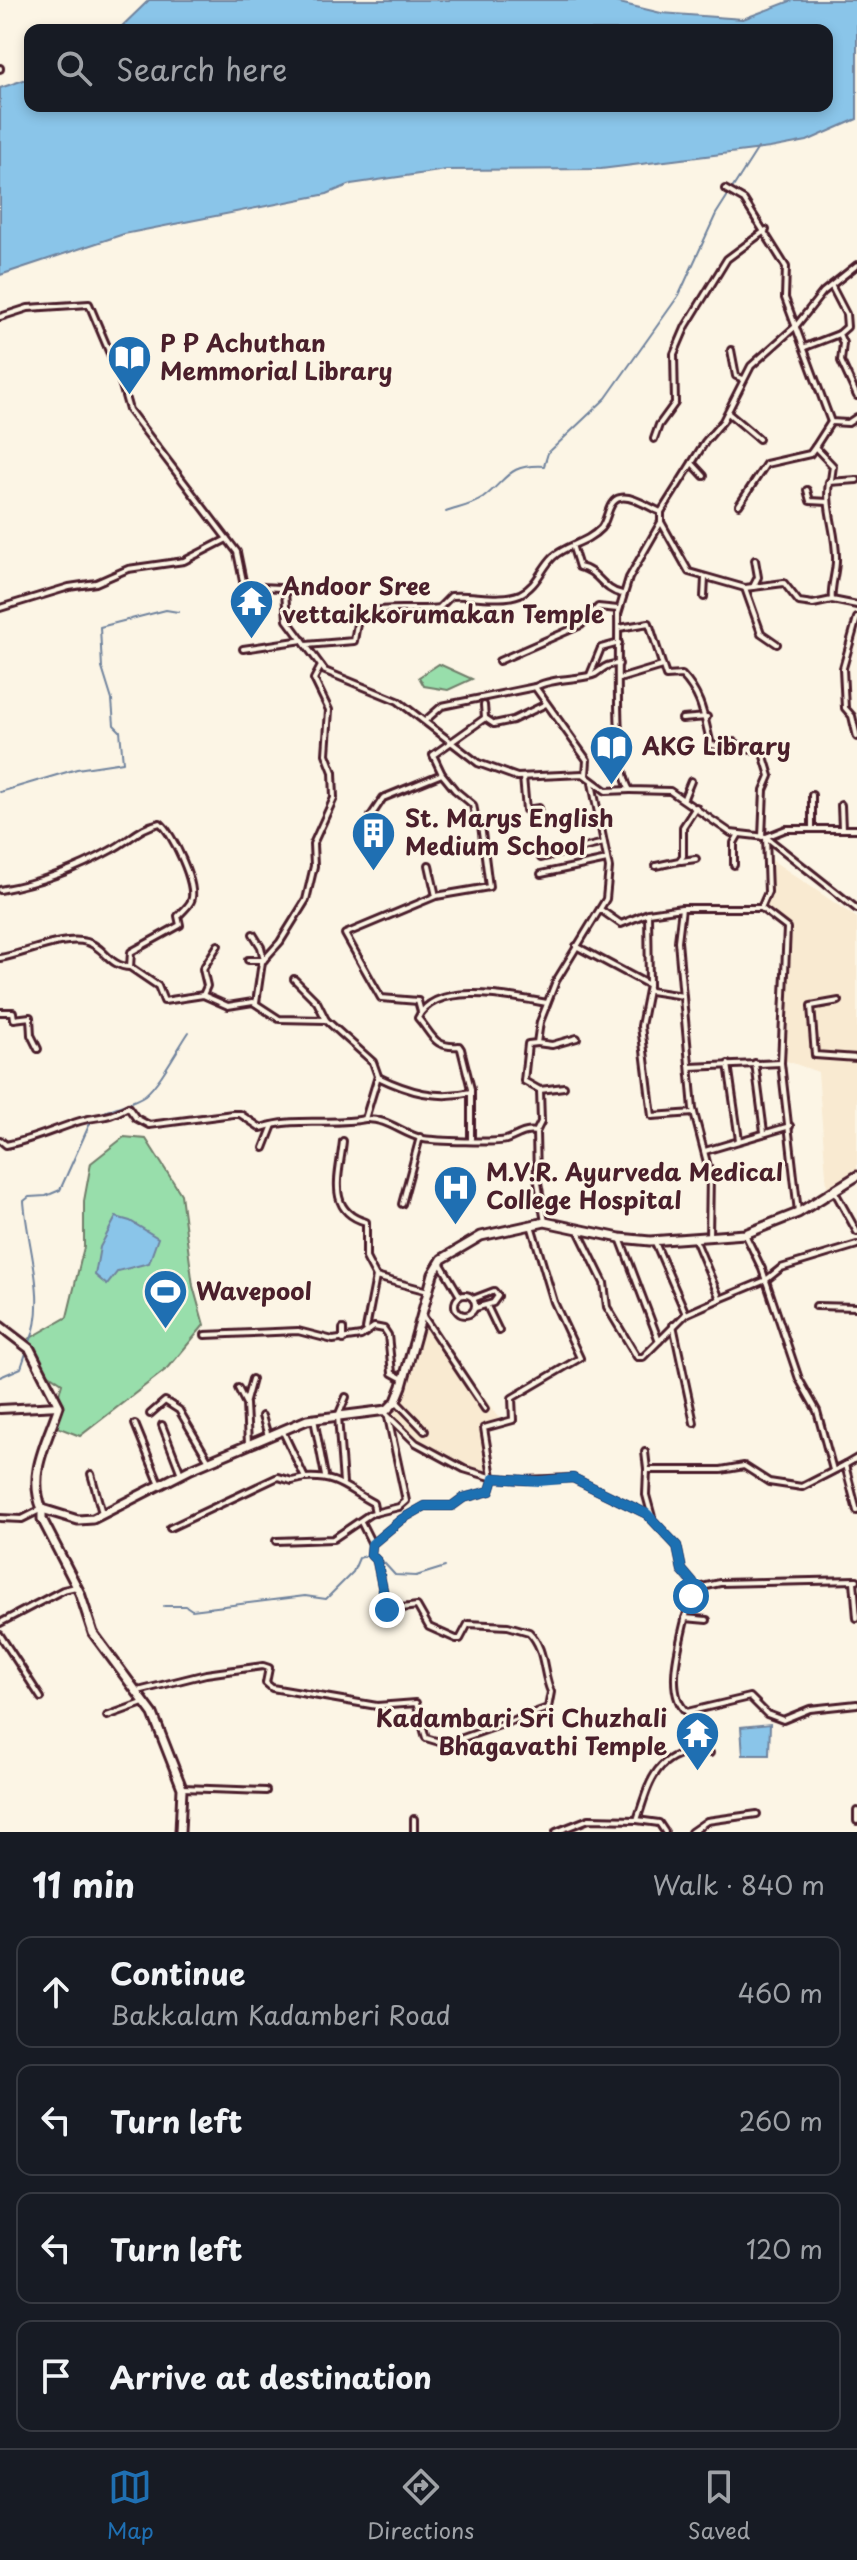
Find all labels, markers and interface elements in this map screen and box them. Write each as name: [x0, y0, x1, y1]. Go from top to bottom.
search box: [24, 24, 833, 112]
icon: search: [52, 46, 96, 90]
text: Search here: [116, 46, 288, 91]
place label: P P Achuthan Memmorial Library: [160, 324, 393, 388]
library icon: P P Achuthan Memmorial Library: [105, 334, 153, 397]
place label: Andoor Sree vettaikkorumakan Temple: [281, 567, 605, 631]
temple icon: Andoor Sree vettaikkorumakan Temple: [227, 577, 275, 640]
library icon: AKG Library: [587, 723, 635, 786]
place label: AKG Library: [641, 727, 791, 763]
place label: St. Marys English Medium School: [405, 799, 614, 863]
building icon: St. Marys English Medium School: [350, 809, 398, 872]
place label: M.V.R. Ayurveda Medical College Hospital: [486, 1153, 783, 1217]
hospital icon: M.V.R. Ayurveda Medical College Hospital: [431, 1163, 479, 1226]
sports icon: Wavepool: [141, 1268, 189, 1331]
place label: Wavepool: [196, 1272, 312, 1308]
route start: [673, 1578, 709, 1614]
route end: [369, 1592, 405, 1628]
place label: Kadambari Sri Chuzhali Bhagavathi Temple: [376, 1699, 667, 1763]
temple icon: Kadambari Sri Chuzhali Bhagavathi Temple: [674, 1709, 722, 1772]
text: 11 min: [32, 1858, 135, 1910]
text: Walk · 840 m: [653, 1865, 825, 1904]
text: Continue: [110, 1950, 245, 1995]
icon: ahead: [34, 1970, 78, 2014]
text: 460 m: [738, 1973, 823, 2012]
text: Bakkalam Kadamberi Road: [110, 1995, 451, 2034]
icon: left: [34, 2098, 78, 2142]
text: Turn left: [110, 2098, 242, 2143]
text: 260 m: [739, 2101, 823, 2140]
icon: left: [34, 2226, 78, 2270]
text: Turn left: [110, 2226, 242, 2271]
text: 120 m: [746, 2229, 823, 2268]
icon: arrive: [34, 2354, 78, 2398]
text: Arrive at destination: [110, 2354, 432, 2399]
tab: Map: [107, 2465, 154, 2546]
tab: Directions: [367, 2465, 474, 2546]
tab: Saved: [688, 2465, 750, 2546]

